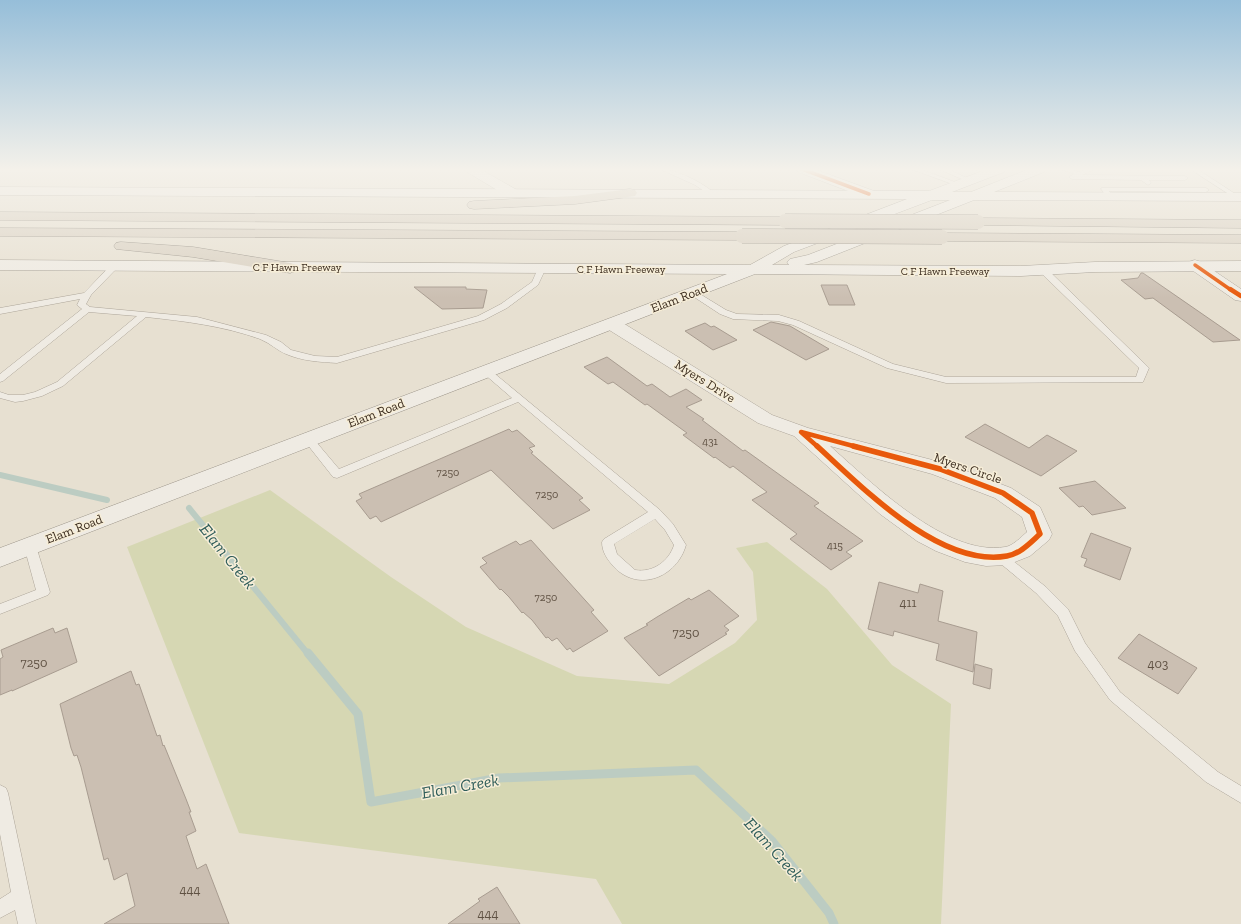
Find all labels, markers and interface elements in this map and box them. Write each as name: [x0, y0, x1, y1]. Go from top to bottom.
street label: C F Hawn Freeway: [253, 261, 342, 274]
street label: C F Hawn Freeway: [577, 263, 666, 276]
street label: C F Hawn Freeway: [901, 265, 990, 278]
street label: Elam Road: [649, 280, 709, 316]
street label: Myers Drive: [672, 357, 738, 405]
street label: Elam Road: [346, 395, 406, 431]
house number: 431: [702, 435, 719, 448]
street label: Myers Circle: [932, 449, 1004, 487]
house number: 7250: [437, 466, 459, 479]
house number: 7250: [536, 488, 558, 501]
street label: Elam Road: [44, 511, 104, 547]
water label: Elam Creek: [196, 519, 261, 593]
house number: 415: [827, 539, 843, 552]
house number: 7250: [535, 591, 557, 604]
house number: 411: [899, 595, 917, 610]
house number: 7250: [673, 625, 699, 640]
house number: 7250: [21, 655, 47, 670]
house number: 403: [1148, 656, 1168, 671]
water label: Elam Creek: [420, 769, 501, 803]
water label: Elam Creek: [740, 813, 808, 885]
house number: 444: [179, 882, 201, 897]
house number: 444: [477, 906, 499, 921]

